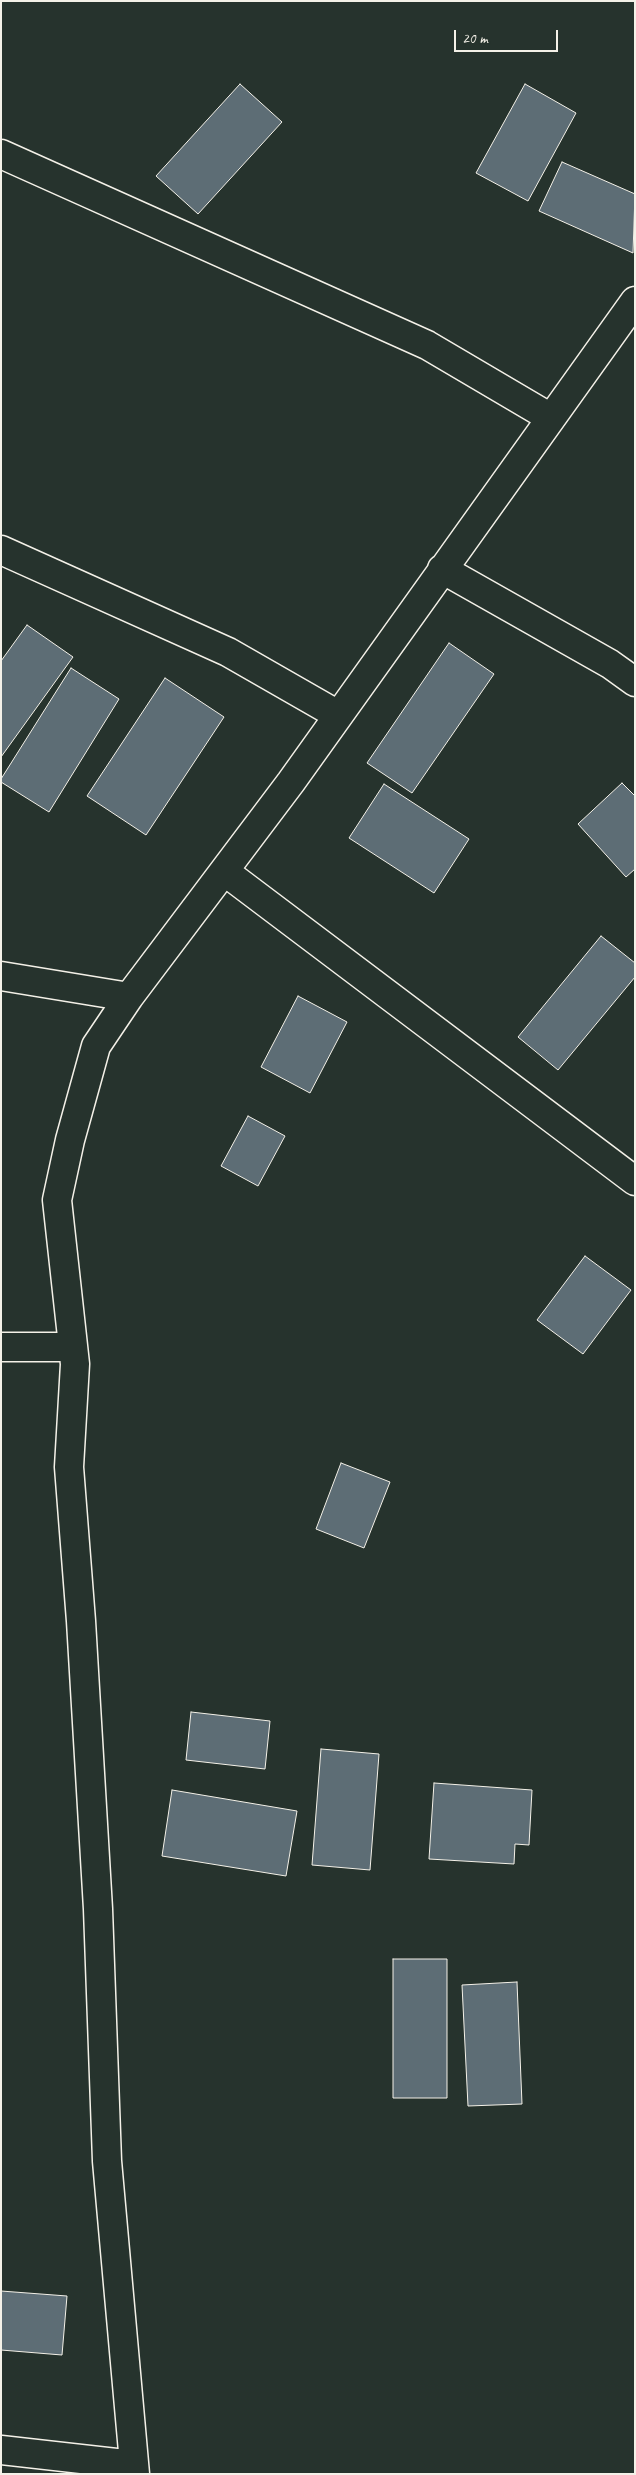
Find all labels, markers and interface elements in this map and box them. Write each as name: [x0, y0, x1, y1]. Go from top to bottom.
scale bar: [456, 20, 560, 52]
text: 20 m: [462, 29, 488, 48]

